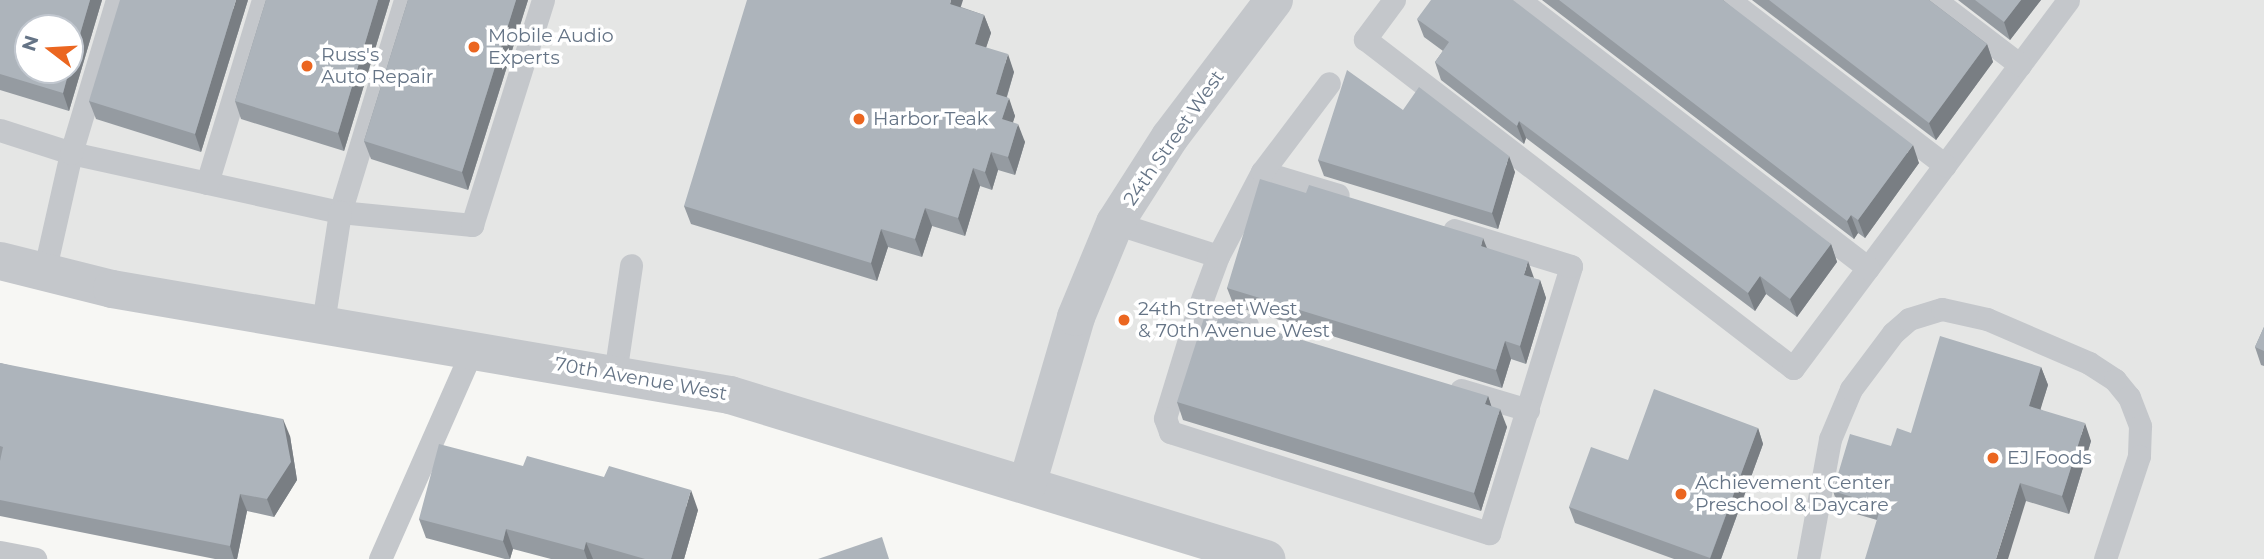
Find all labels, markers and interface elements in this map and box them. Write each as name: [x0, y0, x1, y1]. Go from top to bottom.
north arrow: [14, 14, 84, 84]
place label: Mobile Audio Experts: [488, 25, 614, 69]
text: N: [17, 33, 44, 54]
marker: Mobile Audio Experts: [466, 39, 482, 55]
place label: Russ's Auto Repair: [321, 44, 433, 88]
marker: Russ's Auto Repair: [299, 58, 315, 74]
street label: 24th Street West: [1119, 66, 1229, 210]
place label: Harbor Teak: [873, 108, 988, 130]
marker: Harbor Teak: [851, 111, 867, 127]
place label: 24th Street West & 70th Avenue West: [1138, 298, 1330, 342]
marker: 24th Street West & 70th Avenue West: [1116, 312, 1132, 328]
street label: 70th Avenue West: [553, 353, 729, 405]
place label: EJ Foods: [2007, 447, 2092, 469]
marker: EJ Foods: [1985, 450, 2001, 466]
place label: Achievement Center Preschool & Daycare: [1695, 472, 1891, 516]
marker: Achievement Center Preschool & Daycare: [1673, 486, 1689, 502]

